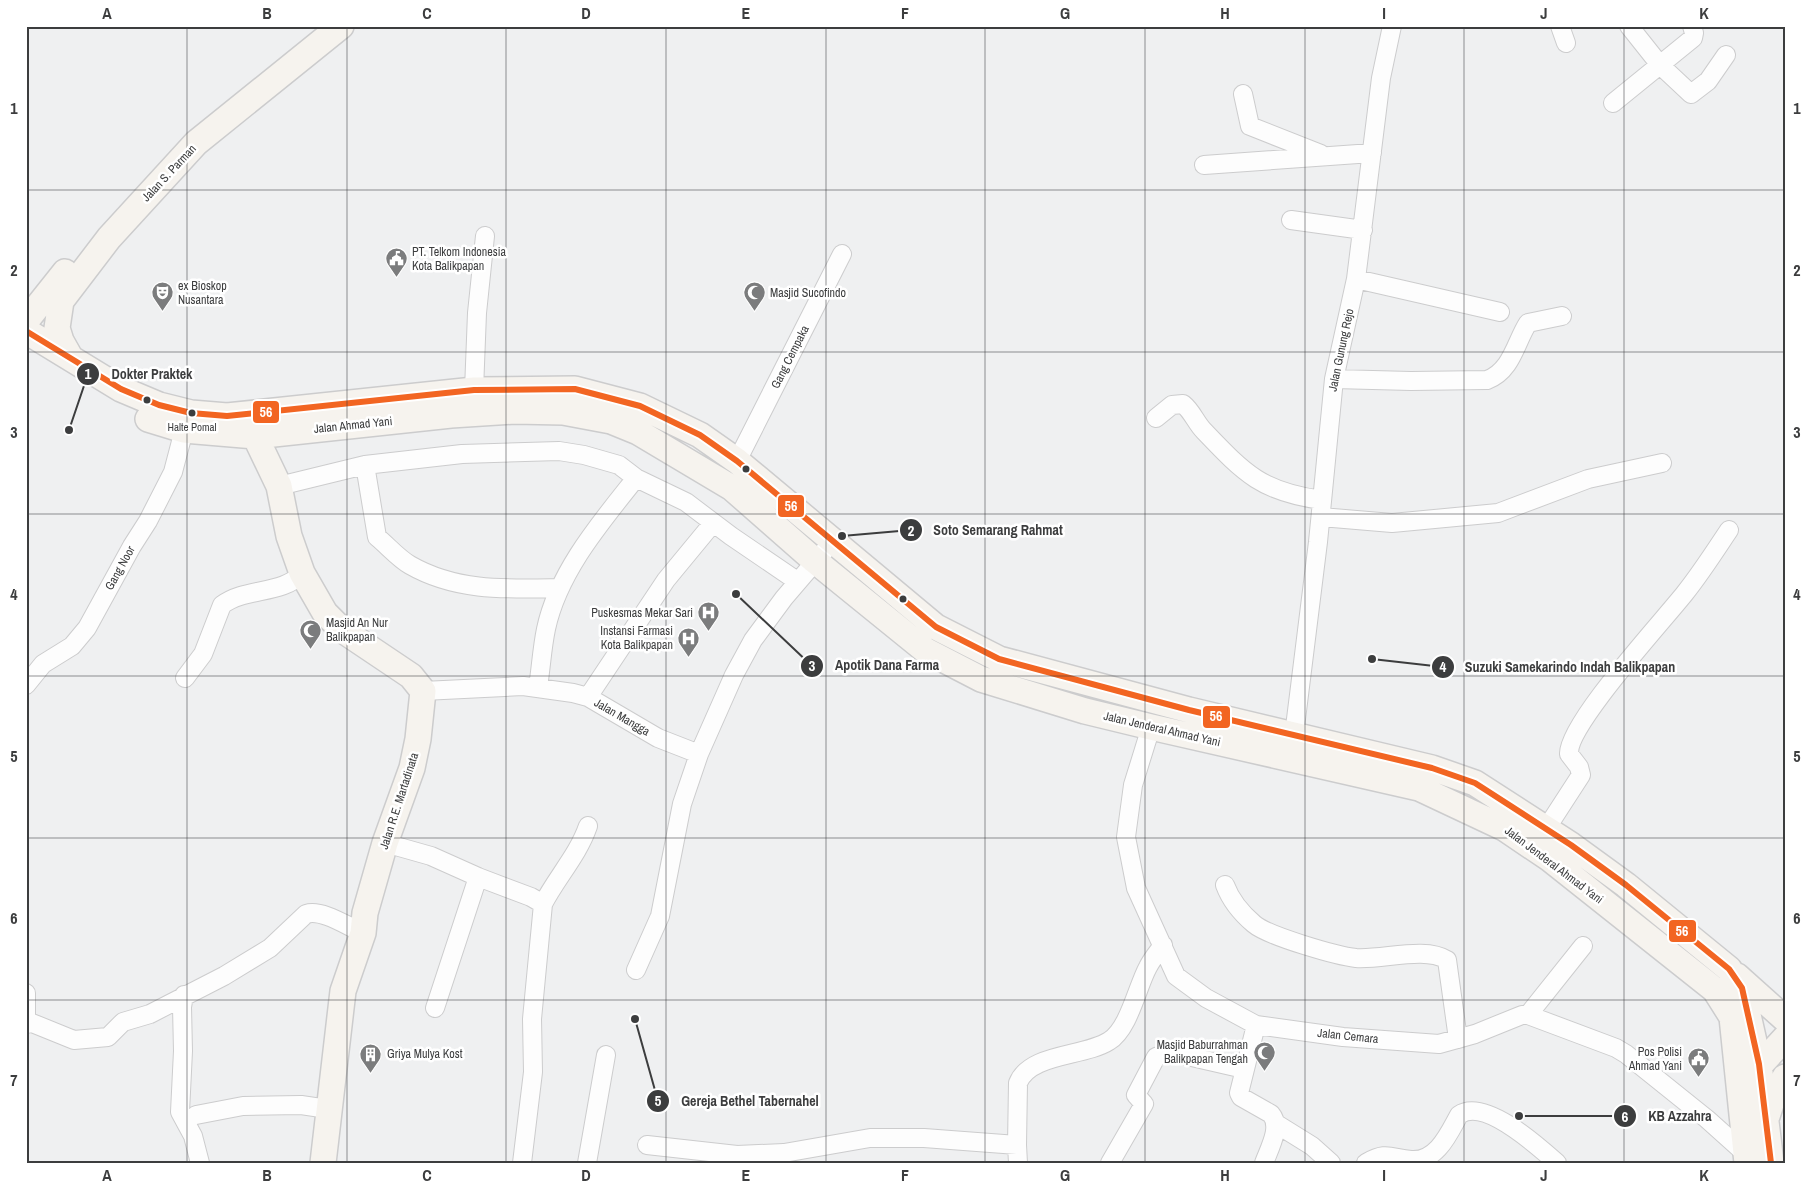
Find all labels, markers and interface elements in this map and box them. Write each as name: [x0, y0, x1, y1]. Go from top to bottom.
text: A: [102, 2, 112, 24]
text: B: [262, 2, 272, 24]
text: C: [422, 2, 432, 24]
text: D: [581, 2, 591, 24]
text: E: [742, 2, 751, 24]
text: F: [901, 2, 909, 24]
text: G: [1060, 2, 1070, 24]
text: H: [1220, 2, 1230, 24]
text: I: [1382, 2, 1386, 24]
text: J: [1540, 2, 1548, 24]
text: K: [1699, 2, 1709, 24]
text: 1: [10, 97, 18, 119]
text: 1: [1793, 97, 1801, 119]
street label: Jalan S. Parman: [138, 141, 200, 205]
place label: PT. Telkom Indonesia Kota Balikpapan: [412, 244, 506, 274]
public building icon: PT. Telkom Indonesia Kota Balikpapan: [384, 247, 408, 278]
text: 2: [10, 259, 18, 281]
text: 2: [1793, 259, 1801, 281]
place label: ex Bioskop Nusantara: [178, 278, 227, 308]
theatre icon: ex Bioskop Nusantara: [150, 281, 174, 312]
mosque icon: Masjid Sucofindo: [742, 281, 766, 312]
place label: Masjid Sucofindo: [770, 285, 846, 301]
street label: Jalan Gunung Rejo: [1324, 307, 1358, 393]
street label: Gang Cempaka: [767, 322, 813, 391]
callout: Dokter Praktek: [76, 359, 202, 388]
text: 1: [85, 363, 92, 384]
text: Dokter Praktek: [111, 365, 193, 383]
unlabelled marker: [142, 395, 152, 405]
line badge: 56: [252, 400, 280, 424]
text: 56: [260, 403, 272, 421]
marker: Halte Pomal: [187, 408, 197, 418]
street label: Jalan Ahmad Yani: [313, 413, 393, 437]
place label: Halte Pomal: [167, 420, 217, 434]
text: 3: [10, 421, 18, 443]
text: 3: [1793, 421, 1801, 443]
unlabelled marker: [741, 464, 751, 474]
line badge: 56: [777, 494, 805, 518]
text: 56: [785, 497, 797, 515]
callout: Soto Semarang Rahmat: [898, 516, 1073, 545]
text: 2: [908, 520, 915, 541]
text: Soto Semarang Rahmat: [933, 521, 1063, 539]
street label: Gang Noor: [101, 542, 139, 593]
text: 4: [10, 583, 18, 605]
text: 4: [1793, 583, 1801, 605]
unlabelled marker: [898, 594, 908, 604]
hospital icon: Puskesmas Mekar Sari: [697, 601, 721, 632]
place label: Puskesmas Mekar Sari: [591, 605, 693, 621]
place label: Masjid An Nur Balikpapan: [326, 615, 389, 645]
mosque icon: Masjid An Nur Balikpapan: [298, 618, 322, 649]
place label: Instansi Farmasi Kota Balikpapan: [600, 623, 673, 653]
hospital icon: Instansi Farmasi Kota Balikpapan: [677, 626, 701, 657]
callout: Apotik Dana Farma: [800, 651, 949, 680]
callout: Suzuki Samekarindo Indah Balikpapan: [1430, 653, 1686, 682]
text: 3: [809, 655, 816, 676]
text: Apotik Dana Farma: [835, 656, 940, 674]
text: 4: [1440, 656, 1447, 677]
text: Suzuki Samekarindo Indah Balikpapan: [1465, 658, 1675, 676]
street label: Jalan Mangga: [591, 695, 653, 740]
line badge: 56: [1202, 705, 1231, 729]
text: 56: [1210, 707, 1222, 725]
street label: Jalan Jenderal Ahmad Yani: [1102, 708, 1222, 750]
text: 5: [10, 745, 18, 767]
text: 5: [1793, 745, 1801, 767]
street label: Jalan R.E. Martadinata: [376, 750, 422, 851]
street label: Jalan Jenderal Ahmad Yani: [1501, 823, 1607, 907]
text: 6: [10, 907, 18, 929]
text: 6: [1793, 907, 1801, 929]
line badge: 56: [1668, 919, 1697, 943]
text: 56: [1676, 922, 1688, 940]
street label: Jalan Cemara: [1317, 1025, 1380, 1047]
place label: Masjid Baburrahman Balikpapan Tengah: [1157, 1037, 1248, 1067]
mosque icon: Masjid Baburrahman Balikpapan Tengah: [1252, 1040, 1276, 1071]
building icon: Griya Mulya Kost: [359, 1042, 383, 1073]
place label: Pos Polisi Ahmad Yani: [1628, 1044, 1682, 1074]
place label: Griya Mulya Kost: [387, 1046, 463, 1062]
public building icon: Pos Polisi Ahmad Yani: [1686, 1047, 1710, 1078]
text: 7: [10, 1069, 18, 1091]
text: 7: [1793, 1069, 1801, 1091]
callout: Gereja Bethel Tabernahel: [646, 1087, 829, 1116]
text: 5: [655, 1090, 662, 1111]
text: Gereja Bethel Tabernahel: [681, 1092, 819, 1110]
callout: KB Azzahra: [1613, 1102, 1722, 1131]
text: 6: [1622, 1106, 1629, 1127]
text: KB Azzahra: [1648, 1107, 1712, 1125]
text: A: [102, 1164, 112, 1186]
text: B: [262, 1164, 272, 1186]
text: C: [422, 1164, 432, 1186]
text: D: [581, 1164, 591, 1186]
text: E: [742, 1164, 751, 1186]
text: F: [901, 1164, 909, 1186]
text: G: [1060, 1164, 1070, 1186]
text: H: [1220, 1164, 1230, 1186]
text: I: [1382, 1164, 1386, 1186]
text: J: [1540, 1164, 1548, 1186]
text: K: [1699, 1164, 1709, 1186]

